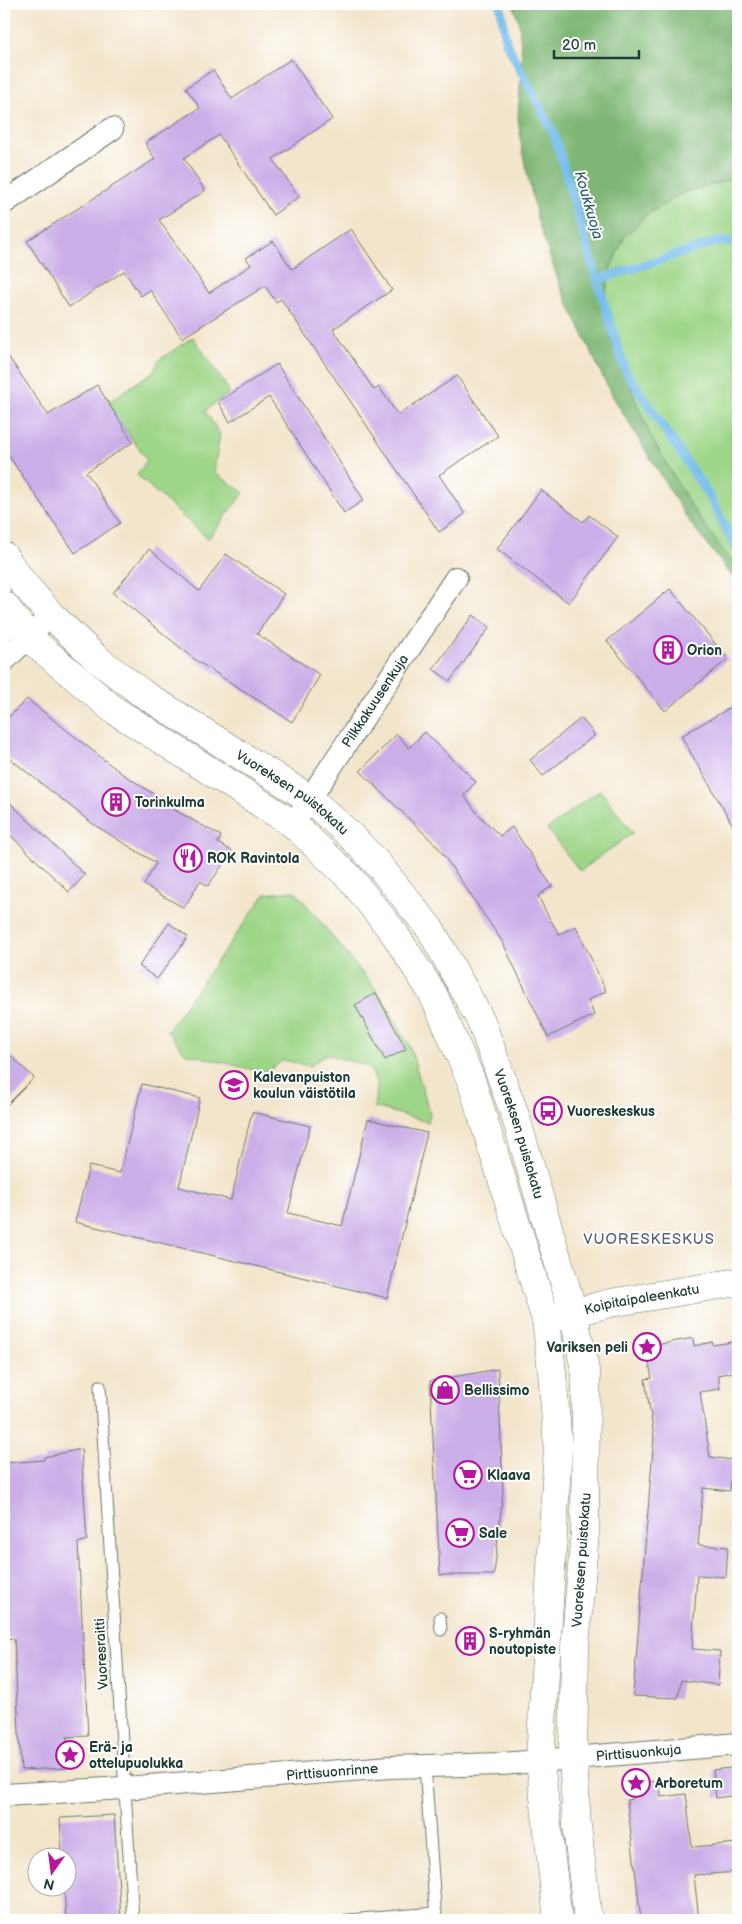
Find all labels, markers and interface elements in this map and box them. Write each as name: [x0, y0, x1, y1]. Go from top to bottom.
scale bar: [554, 28, 640, 60]
text: 20 m: [562, 36, 596, 55]
water label: Koukkuoja: [570, 169, 607, 242]
building icon: Orion: [653, 635, 683, 665]
place label: Orion: [687, 642, 722, 659]
street label: Pilkkakuusenkuja: [338, 651, 412, 751]
street label: Vuoreksen puistokatu: [233, 746, 352, 839]
building icon: Torinkulma: [101, 787, 131, 817]
place label: Torinkulma: [135, 794, 205, 811]
restaurant icon: ROK Ravintola: [173, 843, 203, 873]
place label: ROK Ravintola: [207, 850, 300, 867]
street label: Vuoreksen puistokatu: [490, 1067, 547, 1201]
place label: Kalevanpuiston koulun väistötila: [253, 1069, 356, 1102]
school or university icon: Kalevanpuiston koulun väistötila: [219, 1070, 249, 1100]
bus stop icon: Vuoreskeskus: [533, 1096, 563, 1126]
place label: Vuoreskeskus: [567, 1103, 655, 1120]
district label: VUORESKESKUS: [583, 1230, 715, 1249]
street label: Koipitaipaleenkatu: [582, 1280, 701, 1319]
place icon: Variksen peli: [632, 1332, 662, 1362]
place label: Variksen peli: [547, 1339, 628, 1356]
shop icon: Bellissimo: [430, 1375, 460, 1405]
place label: Bellissimo: [464, 1382, 530, 1399]
supermarket icon: Klaava: [453, 1460, 483, 1490]
place label: Klaava: [487, 1467, 531, 1484]
street label: Vuoreksen puistokatu: [568, 1492, 595, 1628]
supermarket icon: Sale: [445, 1518, 475, 1548]
place label: Sale: [479, 1525, 507, 1542]
street label: Vuoresraitti: [91, 1618, 112, 1690]
place label: S-ryhmän noutopiste: [489, 1625, 556, 1658]
building icon: S-ryhmän noutopiste: [455, 1626, 485, 1656]
place label: Erä- ja ottelupuolukka: [89, 1739, 183, 1772]
place icon: Erä- ja ottelupuolukka: [55, 1740, 85, 1770]
street label: Pirttisuonkuja: [595, 1741, 682, 1765]
street label: Pirttisuonrinne: [286, 1760, 379, 1784]
place icon: Arboretum: [621, 1768, 651, 1798]
place label: Arboretum: [654, 1775, 723, 1792]
north arrow: [28, 1846, 78, 1896]
text: N: [42, 1875, 56, 1894]

